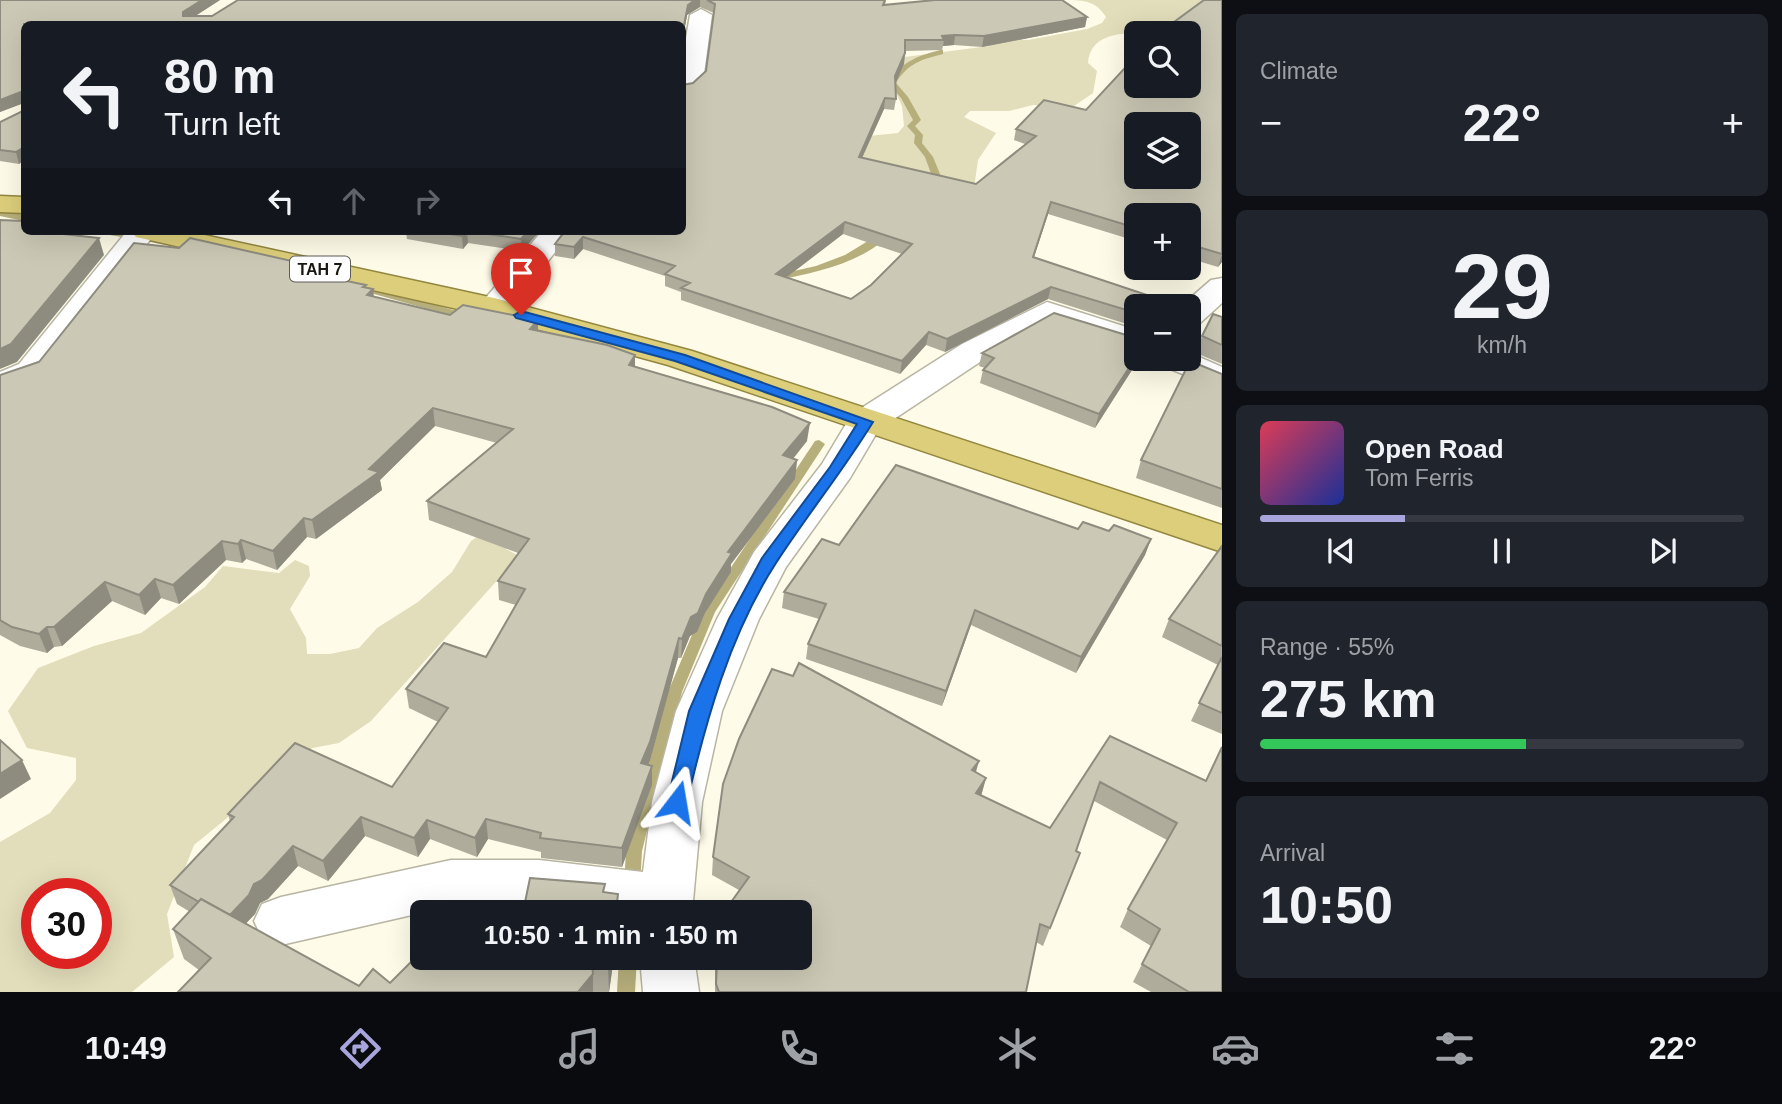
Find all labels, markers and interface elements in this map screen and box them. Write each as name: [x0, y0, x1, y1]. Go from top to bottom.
map controls: [1124, 21, 1201, 371]
button: search: [1124, 21, 1201, 98]
icon: left: [49, 49, 140, 140]
text: 80 m: [164, 49, 276, 103]
text: Climate: [1260, 58, 1338, 84]
text: 22°: [1463, 94, 1541, 152]
text: −: [1260, 102, 1282, 144]
text: +: [1722, 102, 1744, 144]
text: Turn left: [164, 106, 280, 142]
button: layers: [1124, 112, 1201, 189]
icon: left: [262, 182, 300, 220]
icon: ahead: [335, 182, 373, 220]
icon: right: [408, 182, 446, 220]
button: +: [1124, 203, 1201, 280]
text: 29: [1451, 236, 1553, 337]
pin: [491, 243, 551, 315]
icon: arrive: [502, 254, 540, 292]
road number: TAH 7: [290, 256, 350, 282]
button: −: [1124, 294, 1201, 371]
text: km/h: [1477, 332, 1527, 358]
text: Open Road: [1365, 434, 1504, 464]
text: Tom Ferris: [1365, 465, 1474, 491]
icon: previous: [1322, 532, 1360, 570]
icon: pause: [1483, 532, 1521, 570]
icon: next: [1644, 532, 1682, 570]
text: Range · 55%: [1260, 634, 1394, 660]
text: 275 km: [1260, 670, 1436, 728]
position arrow: [640, 765, 714, 839]
text: Arrival: [1260, 840, 1325, 866]
text: 10:50: [1260, 876, 1393, 934]
speed limit sign: 30: [21, 878, 112, 969]
text: 10:50 · 1 min · 150 m: [484, 920, 738, 950]
icon: directions: [336, 1024, 385, 1073]
icon: music: [555, 1024, 604, 1073]
icon: phone: [774, 1024, 823, 1073]
icon: climate: [993, 1024, 1042, 1073]
icon: car: [1211, 1024, 1260, 1073]
icon: filters: [1430, 1024, 1479, 1073]
text: 10:49: [85, 1030, 167, 1066]
text: 22°: [1649, 1030, 1697, 1066]

